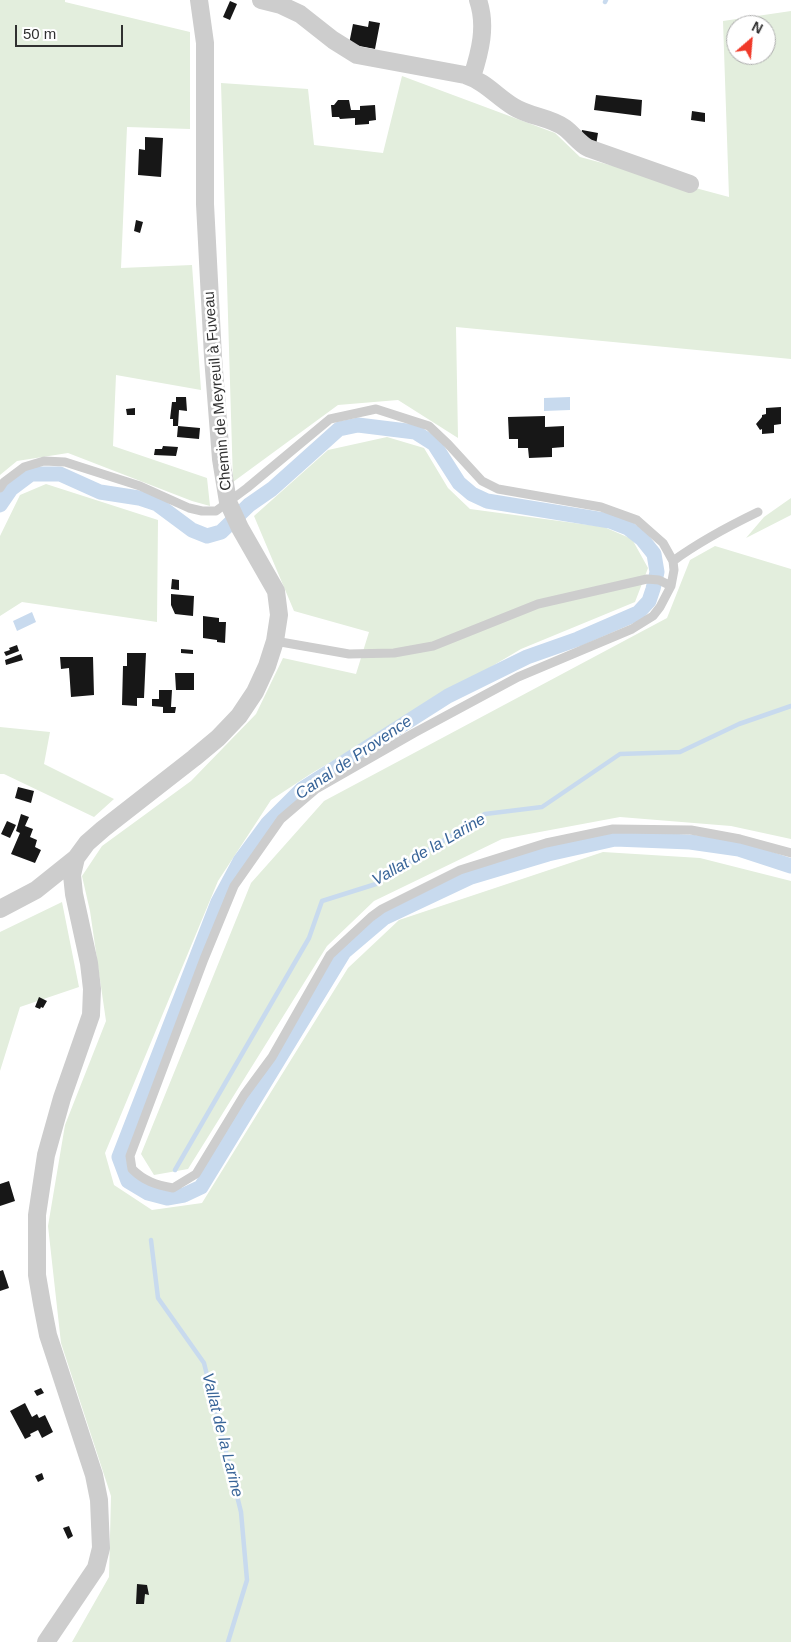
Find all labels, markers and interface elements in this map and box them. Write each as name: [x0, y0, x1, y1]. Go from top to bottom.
scale bar: [18, 15, 125, 47]
north arrow: [726, 15, 776, 65]
text: N: [749, 18, 765, 37]
text: 50 m: [23, 25, 56, 42]
street label: Chemin de Meyreuil à Fuveau: [200, 291, 236, 491]
water label: Canal de Provence: [292, 712, 416, 804]
water label: Vallat de la Larine: [369, 810, 489, 890]
water label: Vallat de la Larine: [197, 1371, 247, 1499]

